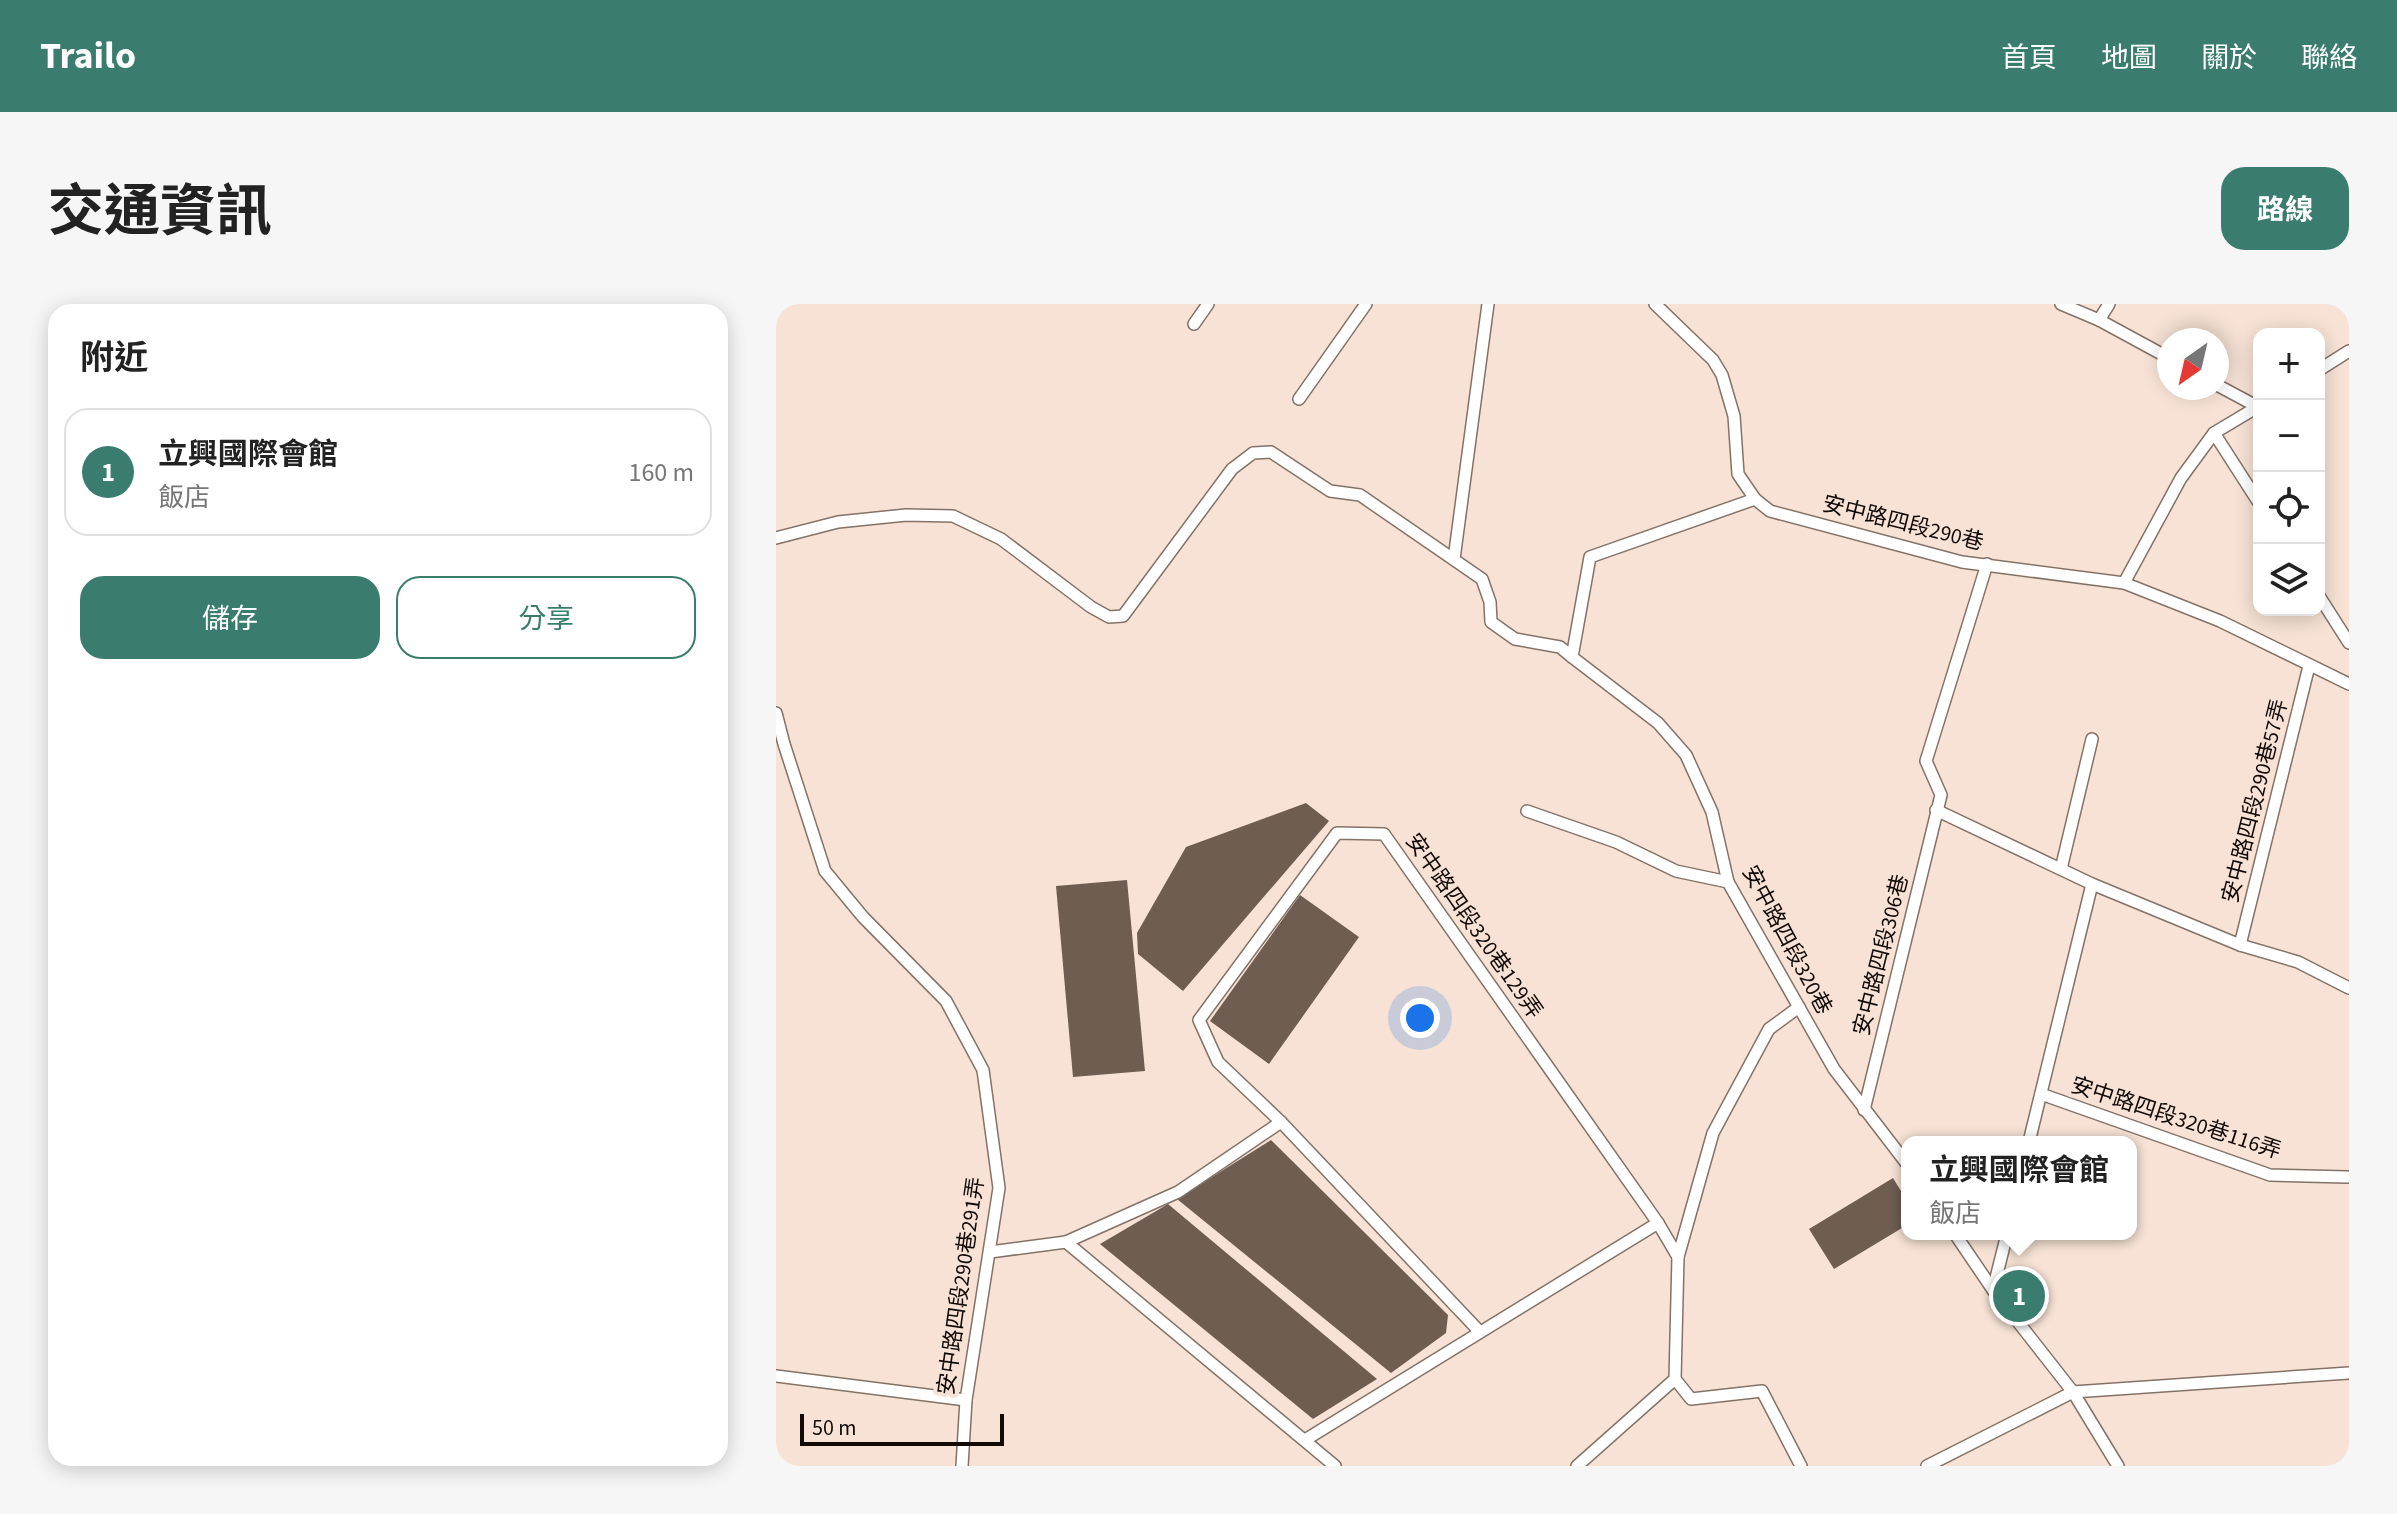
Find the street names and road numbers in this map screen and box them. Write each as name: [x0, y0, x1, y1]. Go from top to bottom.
street label: 安中路四段290巷: [1819, 488, 1987, 558]
street label: 安中路四段290巷57弄: [2214, 696, 2296, 906]
street label: 安中路四段320巷129弄: [1398, 827, 1550, 1025]
street label: 安中路四段320巷: [1734, 860, 1840, 1020]
street label: 安中路四段306巷: [1846, 871, 1916, 1039]
street label: 安中路四段320巷116弄: [2067, 1069, 2285, 1167]
street label: 安中路四段290巷291弄: [930, 1175, 992, 1397]

